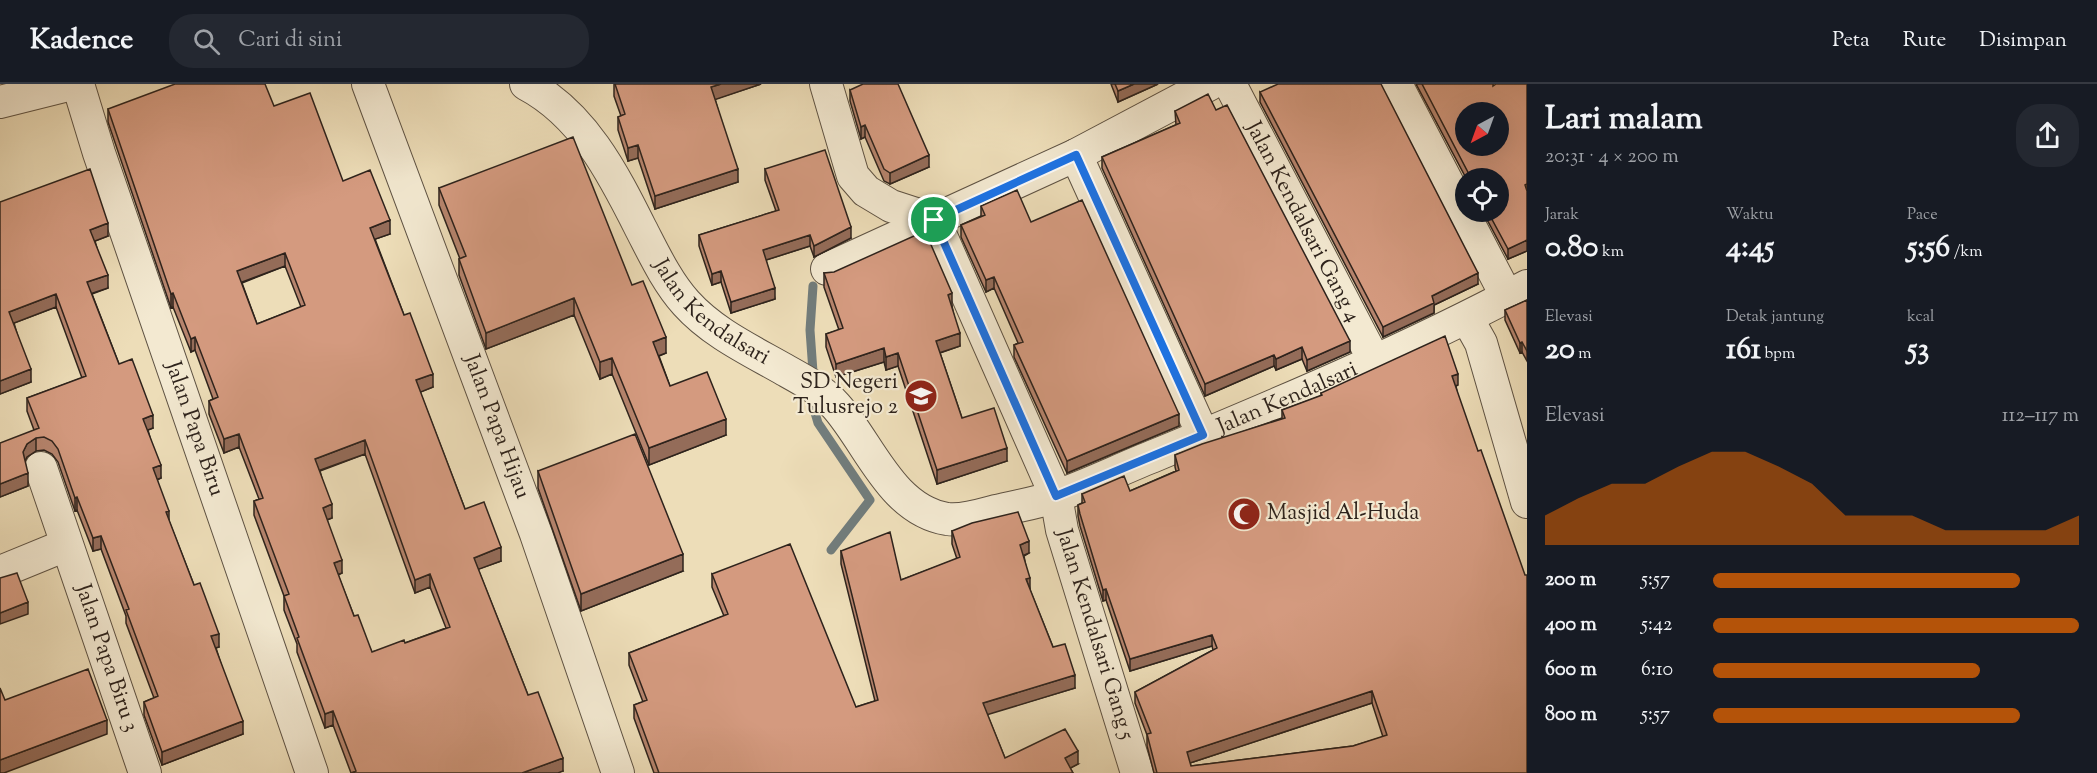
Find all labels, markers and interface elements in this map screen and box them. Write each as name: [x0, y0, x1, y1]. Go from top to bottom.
search box: [169, 14, 589, 68]
text: Kadence: [30, 21, 133, 61]
icon: search: [190, 25, 223, 58]
text: Cari di sini: [238, 25, 342, 57]
text: Peta: [1832, 26, 1870, 56]
text: Rute: [1903, 26, 1946, 56]
text: Disimpan: [1979, 26, 2067, 56]
text: Lari malam: [1545, 96, 1703, 144]
north arrow: [1455, 102, 1509, 156]
map controls: [1455, 102, 1509, 222]
button: share: [2016, 104, 2079, 167]
street label: Jalan Kendalsari Gang 4: [1236, 115, 1368, 328]
text: 20:31 · 4 × 200 m: [1545, 143, 1679, 172]
button: locate: [1455, 168, 1509, 222]
pin: [908, 194, 959, 245]
icon: arrive: [917, 203, 950, 236]
text: Jarak: [1545, 204, 1579, 227]
text: Waktu: [1726, 204, 1773, 227]
text: Pace: [1907, 204, 1938, 227]
text: 0.80: [1545, 227, 1599, 270]
text: 4:45: [1726, 227, 1774, 270]
text: 5:56: [1907, 227, 1950, 270]
text: km: [1599, 241, 1624, 264]
text: /km: [1950, 241, 1983, 264]
street label: Jalan Kendalsari: [643, 253, 775, 374]
text: Elevasi: [1545, 306, 1593, 329]
text: Detak jantung: [1726, 306, 1824, 329]
text: kcal: [1907, 306, 1935, 329]
text: 20: [1545, 329, 1575, 372]
text: 161: [1726, 329, 1761, 372]
text: 53: [1907, 329, 1929, 372]
text: m: [1575, 343, 1592, 366]
text: bpm: [1761, 343, 1795, 366]
street label: Jalan Papa Hijau: [454, 349, 538, 504]
street label: Jalan Kendalsari: [1212, 354, 1363, 444]
street label: Jalan Papa Biru: [156, 356, 232, 501]
place label: SD Negeri Tulusrejo 2: [793, 367, 898, 424]
school or university icon: SD Negeri Tulusrejo 2: [903, 378, 939, 414]
text: Elevasi: [1545, 402, 1605, 431]
text: 112–117 m: [2002, 402, 2079, 431]
mosque icon: Masjid Al-Huda: [1226, 496, 1262, 532]
place label: Masjid Al-Huda: [1267, 498, 1419, 530]
street label: Jalan Kendalsari Gang 5: [1046, 524, 1142, 744]
text: 200 m: [1545, 566, 1596, 595]
text: 5:57: [1641, 566, 1670, 595]
street label: Jalan Papa Biru 3: [66, 579, 146, 736]
text: 400 m: [1545, 611, 1597, 640]
text: 5:42: [1641, 611, 1672, 640]
text: 600 m: [1545, 656, 1597, 685]
text: 6:10: [1641, 656, 1673, 685]
text: 800 m: [1545, 701, 1597, 730]
text: 5:57: [1641, 701, 1670, 730]

